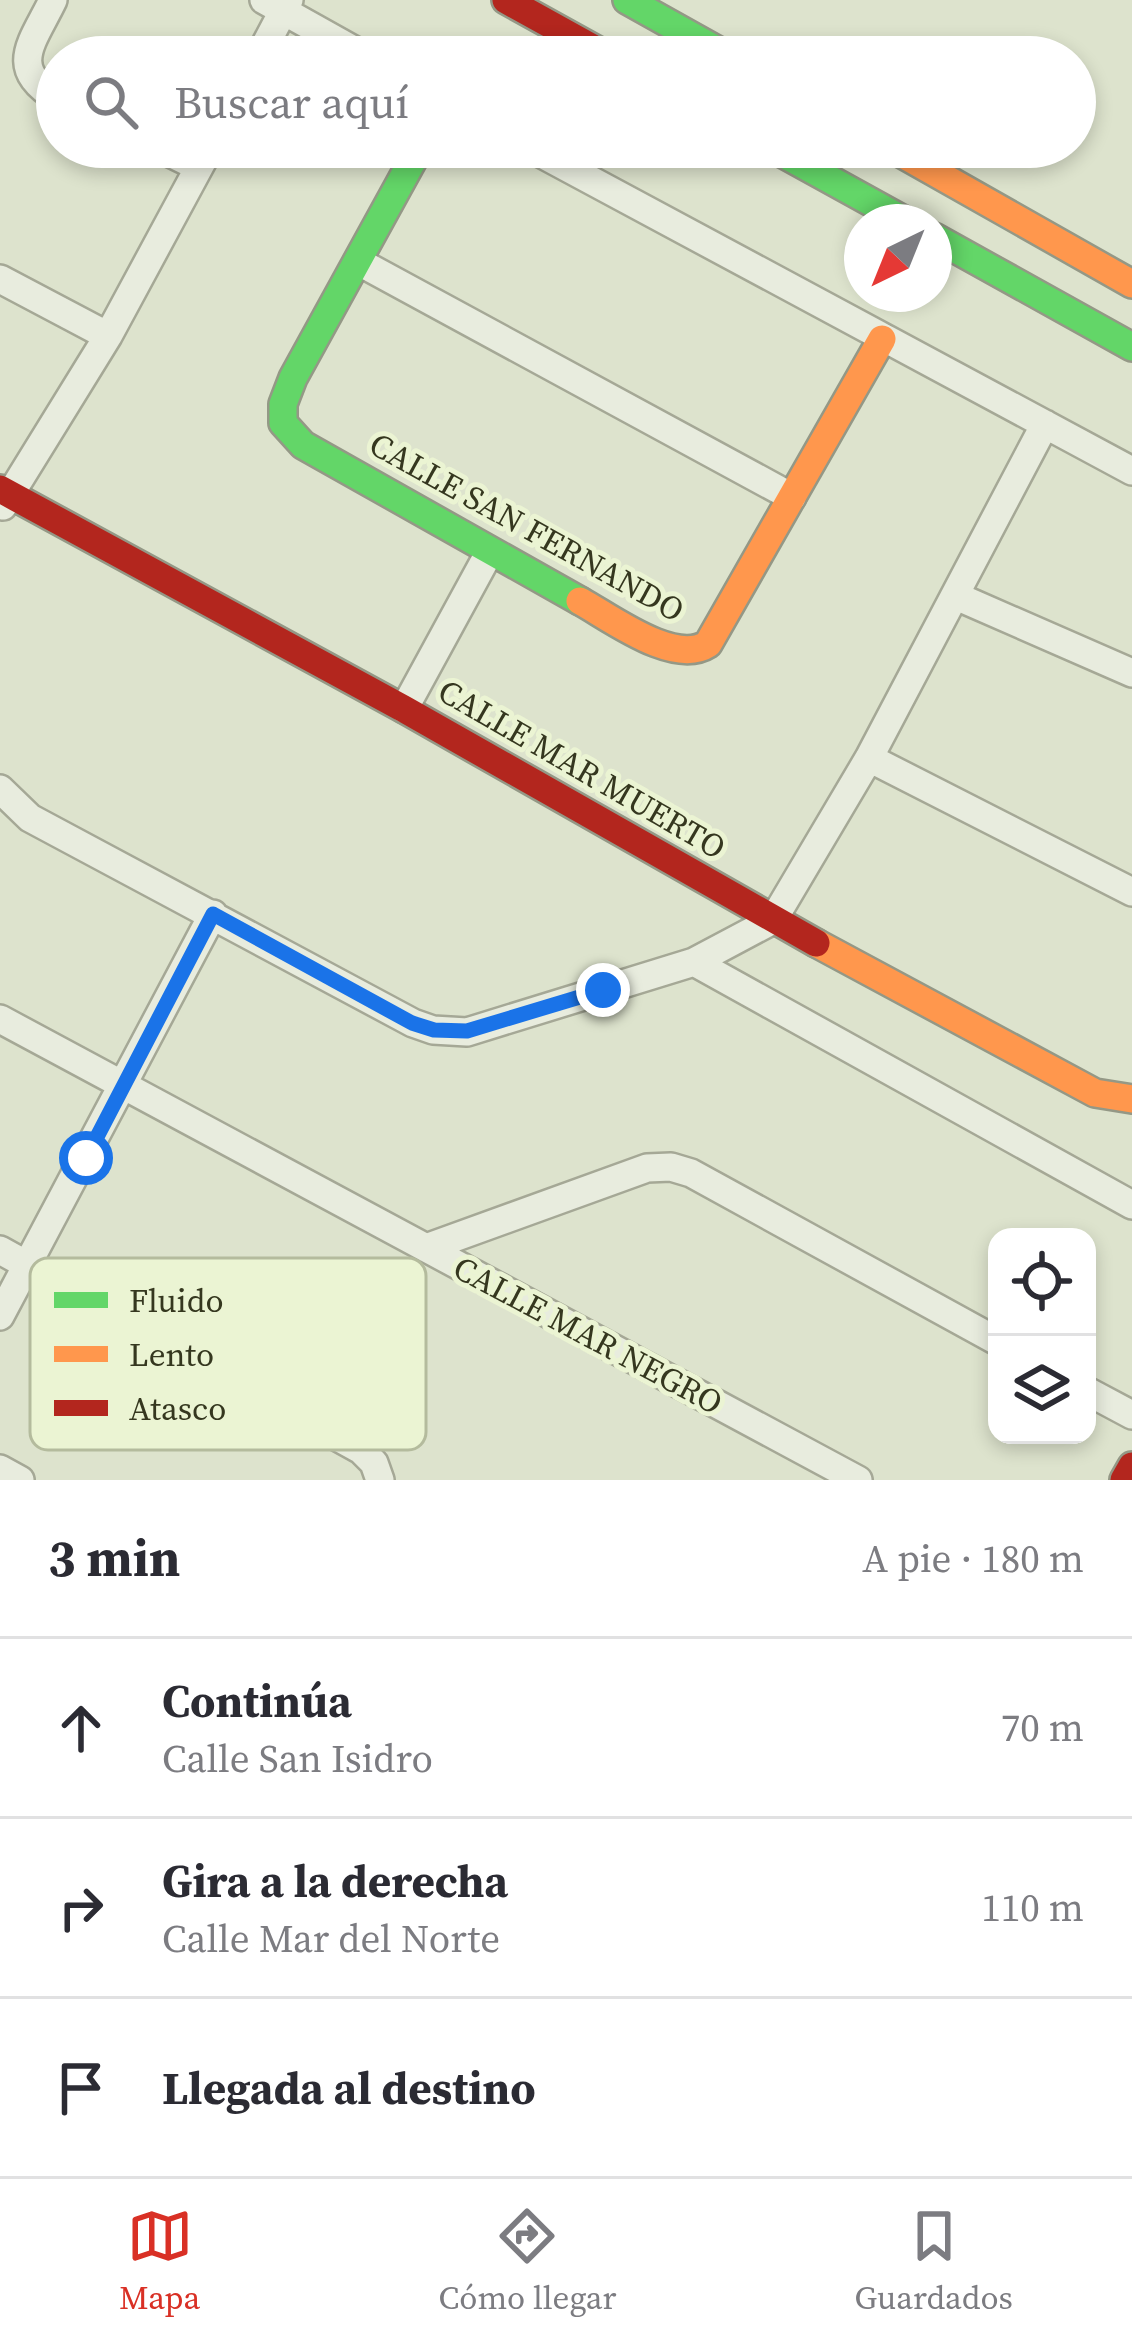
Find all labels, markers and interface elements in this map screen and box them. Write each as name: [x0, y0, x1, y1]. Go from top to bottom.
search box: [36, 36, 1096, 168]
icon: search: [78, 69, 144, 135]
text: Buscar aquí: [174, 71, 409, 133]
north arrow: [844, 204, 952, 312]
street label: CALLE SAN FERNANDO: [362, 422, 692, 632]
street label: CALLE MAR MUERTO: [430, 668, 734, 870]
route end: [576, 963, 630, 1017]
route start: [59, 1131, 113, 1185]
map controls: [988, 1228, 1096, 1444]
button: locate: [988, 1228, 1096, 1336]
street label: CALLE MAR NEGRO: [446, 1245, 730, 1425]
legend: [30, 1258, 426, 1450]
text: Fluido: [129, 1278, 224, 1323]
text: Lento: [129, 1332, 214, 1377]
button: layers: [988, 1336, 1096, 1444]
text: Atasco: [129, 1386, 226, 1431]
text: 3 min: [48, 1523, 180, 1593]
text: A pie · 180 m: [862, 1532, 1084, 1585]
text: Continúa: [162, 1670, 352, 1732]
icon: ahead: [48, 1695, 114, 1761]
text: 70 m: [1001, 1701, 1084, 1754]
text: Calle San Isidro: [162, 1732, 433, 1785]
text: Gira a la derecha: [162, 1850, 508, 1912]
icon: right: [48, 1875, 114, 1941]
text: 110 m: [981, 1881, 1084, 1934]
text: Calle Mar del Norte: [162, 1912, 500, 1965]
icon: arrive: [48, 2055, 114, 2121]
text: Llegada al destino: [162, 2057, 536, 2119]
tab: Mapa: [119, 2203, 200, 2320]
tab: Cómo llegar: [438, 2203, 616, 2320]
tab: Guardados: [855, 2203, 1013, 2320]

